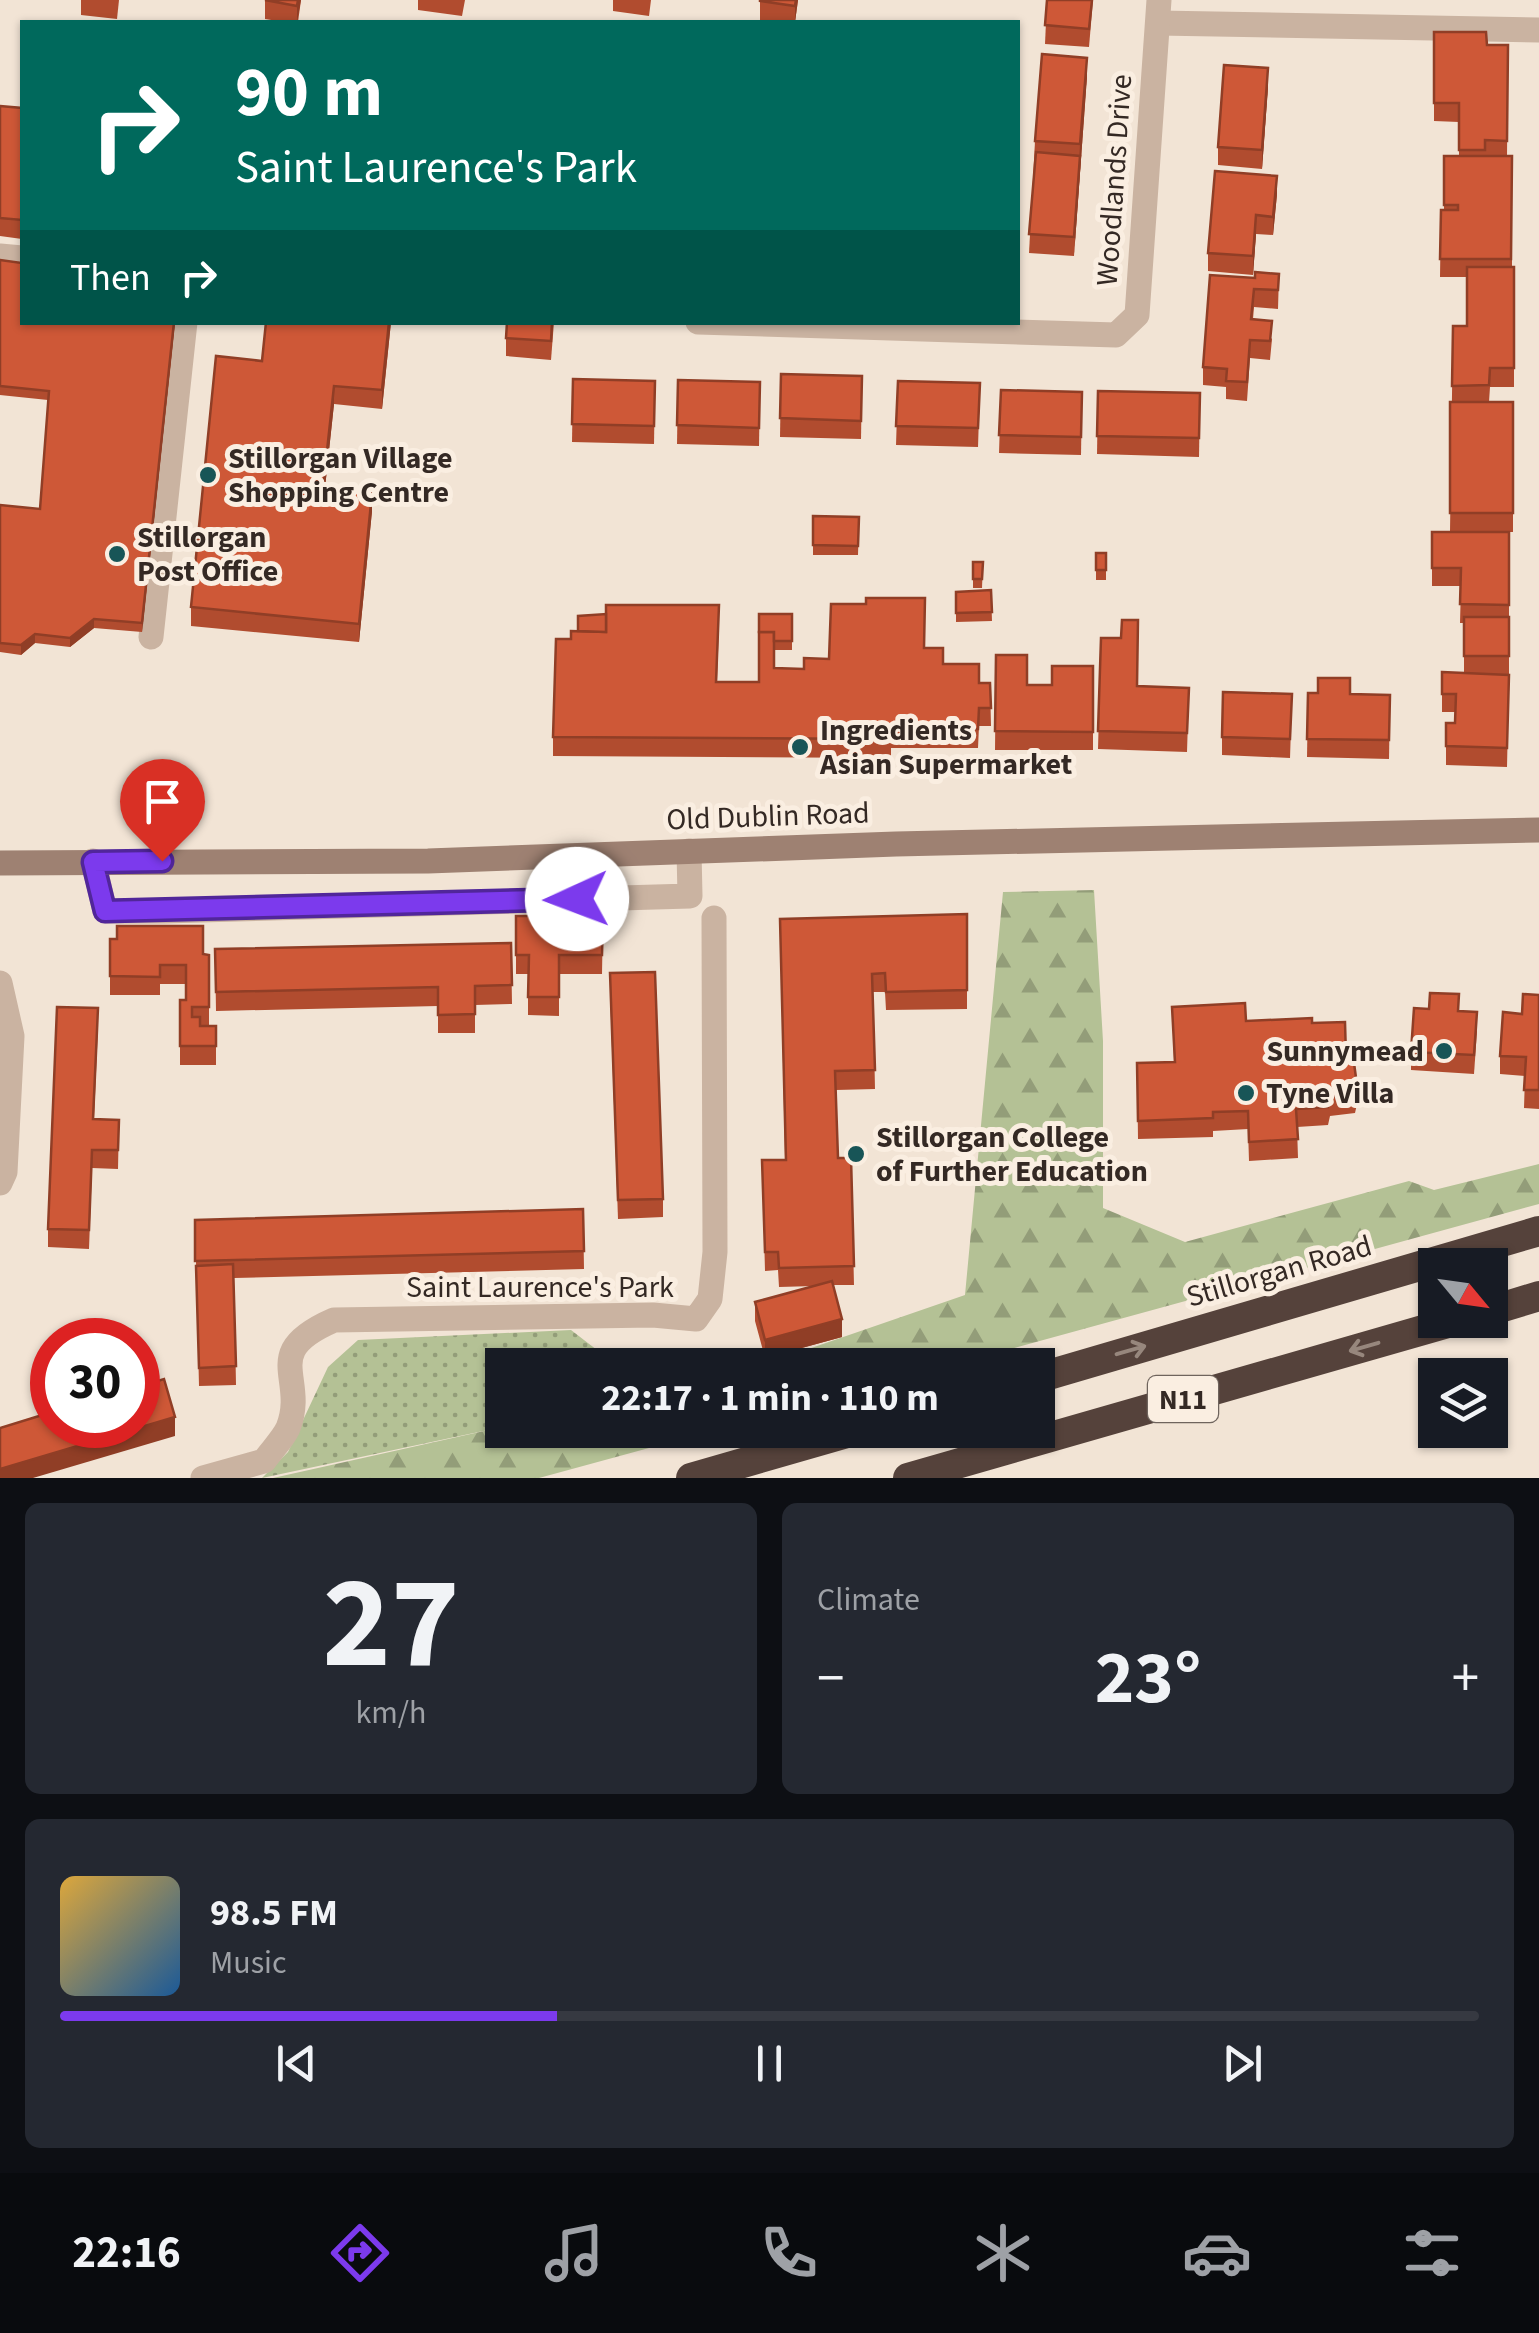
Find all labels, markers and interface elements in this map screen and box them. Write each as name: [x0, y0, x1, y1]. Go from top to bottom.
text: 90 m: [235, 43, 383, 143]
icon: right: [70, 60, 200, 190]
street label: Woodlands Drive: [1086, 73, 1143, 287]
text: Saint Laurence's Park: [235, 136, 637, 200]
icon: right: [171, 250, 226, 305]
text: Then: [70, 251, 151, 305]
place label: Stillorgan Village Shopping Centre: [228, 437, 452, 514]
marker: Stillorgan Village Shopping Centre: [197, 464, 219, 486]
place label: Stillorgan Post Office: [137, 516, 278, 593]
marker: Stillorgan Post Office: [106, 543, 128, 565]
place label: Ingredients Asian Supermarket: [819, 709, 1073, 786]
marker: Ingredients Asian Supermarket: [789, 736, 811, 758]
pin: [120, 759, 205, 862]
icon: arrive: [135, 774, 190, 829]
street label: Old Dublin Road: [666, 791, 870, 842]
position arrow: [525, 847, 629, 951]
place label: Sunnymead: [1266, 1030, 1424, 1073]
marker: Sunnymead: [1433, 1040, 1455, 1062]
place label: Tyne Villa: [1266, 1072, 1394, 1115]
marker: Tyne Villa: [1235, 1082, 1257, 1104]
place label: Stillorgan College of Further Education: [876, 1116, 1148, 1193]
marker: Stillorgan College of Further Education: [845, 1143, 867, 1165]
street label: Stillorgan Road: [1181, 1224, 1377, 1318]
north arrow: [1418, 1248, 1508, 1338]
map controls: [1418, 1248, 1508, 1448]
street label: Saint Laurence's Park: [406, 1266, 674, 1309]
speed limit sign: 30: [30, 1318, 160, 1448]
one-way arrow: [1349, 1339, 1380, 1357]
one-way arrow: [1115, 1340, 1146, 1359]
button: layers: [1418, 1358, 1508, 1448]
text: 22:17 · 1 min · 110 m: [601, 1371, 939, 1425]
road number: N11: [1148, 1376, 1218, 1422]
text: 27: [322, 1532, 460, 1717]
text: Climate: [817, 1577, 920, 1623]
text: 23°: [1095, 1625, 1201, 1732]
text: −: [817, 1640, 844, 1718]
text: +: [1452, 1640, 1479, 1718]
text: km/h: [356, 1690, 426, 1736]
text: 98.5 FM: [210, 1886, 338, 1940]
text: Music: [210, 1940, 287, 1986]
icon: previous: [269, 2036, 324, 2091]
icon: pause: [742, 2036, 797, 2091]
icon: next: [1215, 2036, 1270, 2091]
icon: directions: [325, 2218, 395, 2288]
icon: music: [539, 2218, 609, 2288]
icon: phone: [754, 2218, 824, 2288]
icon: climate: [968, 2218, 1038, 2288]
icon: car: [1182, 2218, 1252, 2288]
icon: filters: [1397, 2218, 1467, 2288]
text: 22:16: [72, 2221, 181, 2285]

